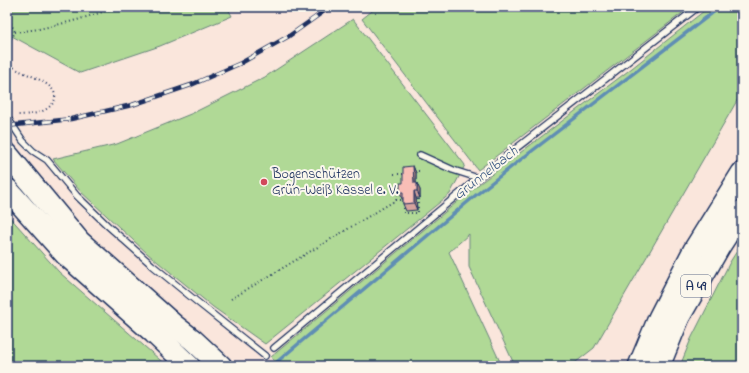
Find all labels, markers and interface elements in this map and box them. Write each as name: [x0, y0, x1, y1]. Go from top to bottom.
water label: Grunnelbach: [449, 140, 524, 205]
place label: Bogenschützen Grün-Weiß Kassel e. V.: [271, 164, 399, 201]
marker: Bogenschützen Grün-Weiß Kassel e. V.: [259, 177, 269, 187]
road number: A 49: [681, 275, 711, 297]

